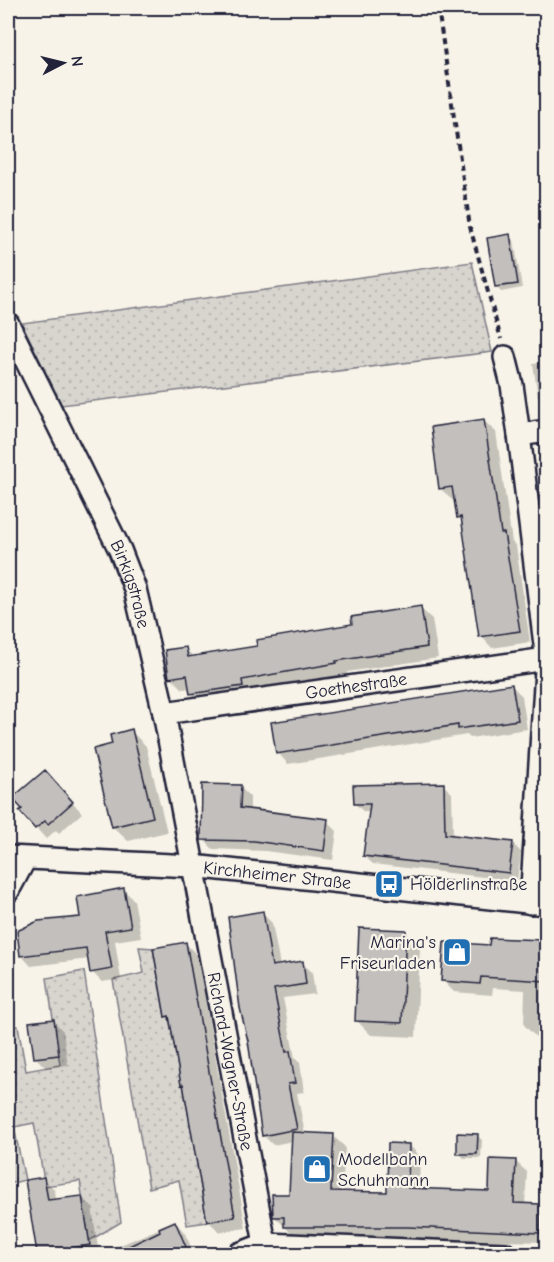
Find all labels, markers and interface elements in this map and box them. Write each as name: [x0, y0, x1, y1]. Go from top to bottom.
north arrow: [33, 33, 93, 93]
text: N: [67, 55, 86, 68]
street label: Birkigstraße: [106, 536, 154, 630]
street label: Goethestraße: [304, 669, 408, 704]
street label: Kirchheimer Straße: [202, 857, 352, 894]
bus stop icon: Hölderlinstraße: [373, 868, 405, 900]
place label: Hölderlinstraße: [410, 874, 527, 895]
place label: Marina's Friseurladen: [340, 932, 436, 974]
shop icon: Marina's Friseurladen: [441, 936, 473, 968]
street label: Richard-Wagner-Straße: [203, 971, 257, 1152]
place label: Modellbahn Schuhmann: [338, 1149, 429, 1191]
shop icon: Modellbahn Schuhmann: [301, 1153, 333, 1185]

